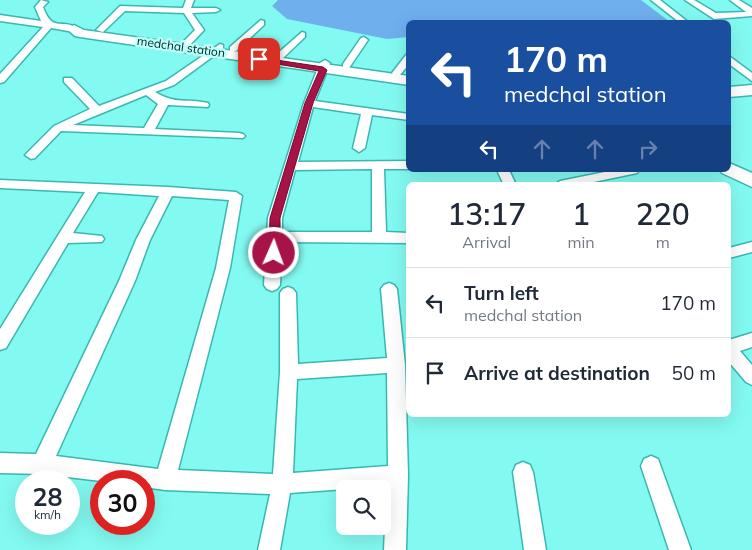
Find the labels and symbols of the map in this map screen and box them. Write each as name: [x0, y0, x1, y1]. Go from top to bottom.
street label: medchal station: [136, 33, 226, 60]
pin: [238, 38, 280, 80]
position arrow: [247, 226, 299, 278]
speed limit sign: 30: [90, 470, 155, 535]

